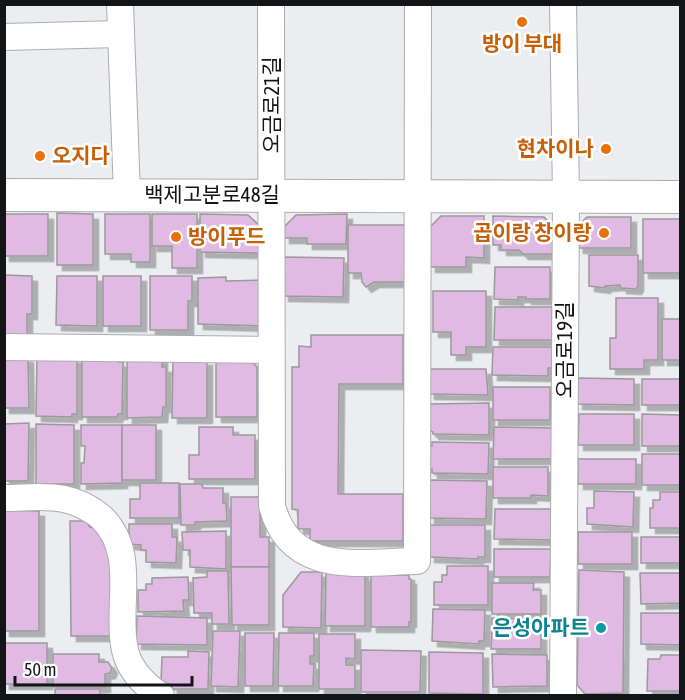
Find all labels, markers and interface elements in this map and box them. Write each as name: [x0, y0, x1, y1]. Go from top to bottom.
marker: 방이 부대: [515, 15, 529, 29]
place label: 방이 부대: [482, 31, 562, 55]
street label: 오금로21길: [259, 56, 283, 154]
place label: 현차이나: [517, 136, 594, 160]
marker: 현차이나: [599, 142, 613, 156]
place label: 오지다: [52, 143, 110, 167]
marker: 오지다: [33, 149, 47, 163]
street label: 백제고분로48길: [144, 182, 280, 206]
place label: 곱이랑 창이랑: [473, 220, 592, 244]
place label: 방이푸드: [188, 224, 265, 248]
marker: 곱이랑 창이랑: [597, 226, 611, 240]
marker: 방이푸드: [169, 230, 183, 244]
street label: 오금로19길: [552, 301, 576, 399]
place label: 은성아파트: [492, 615, 589, 639]
marker: 은성아파트: [594, 621, 608, 635]
scale bar: [15, 649, 192, 687]
text: 50 m: [24, 659, 56, 680]

